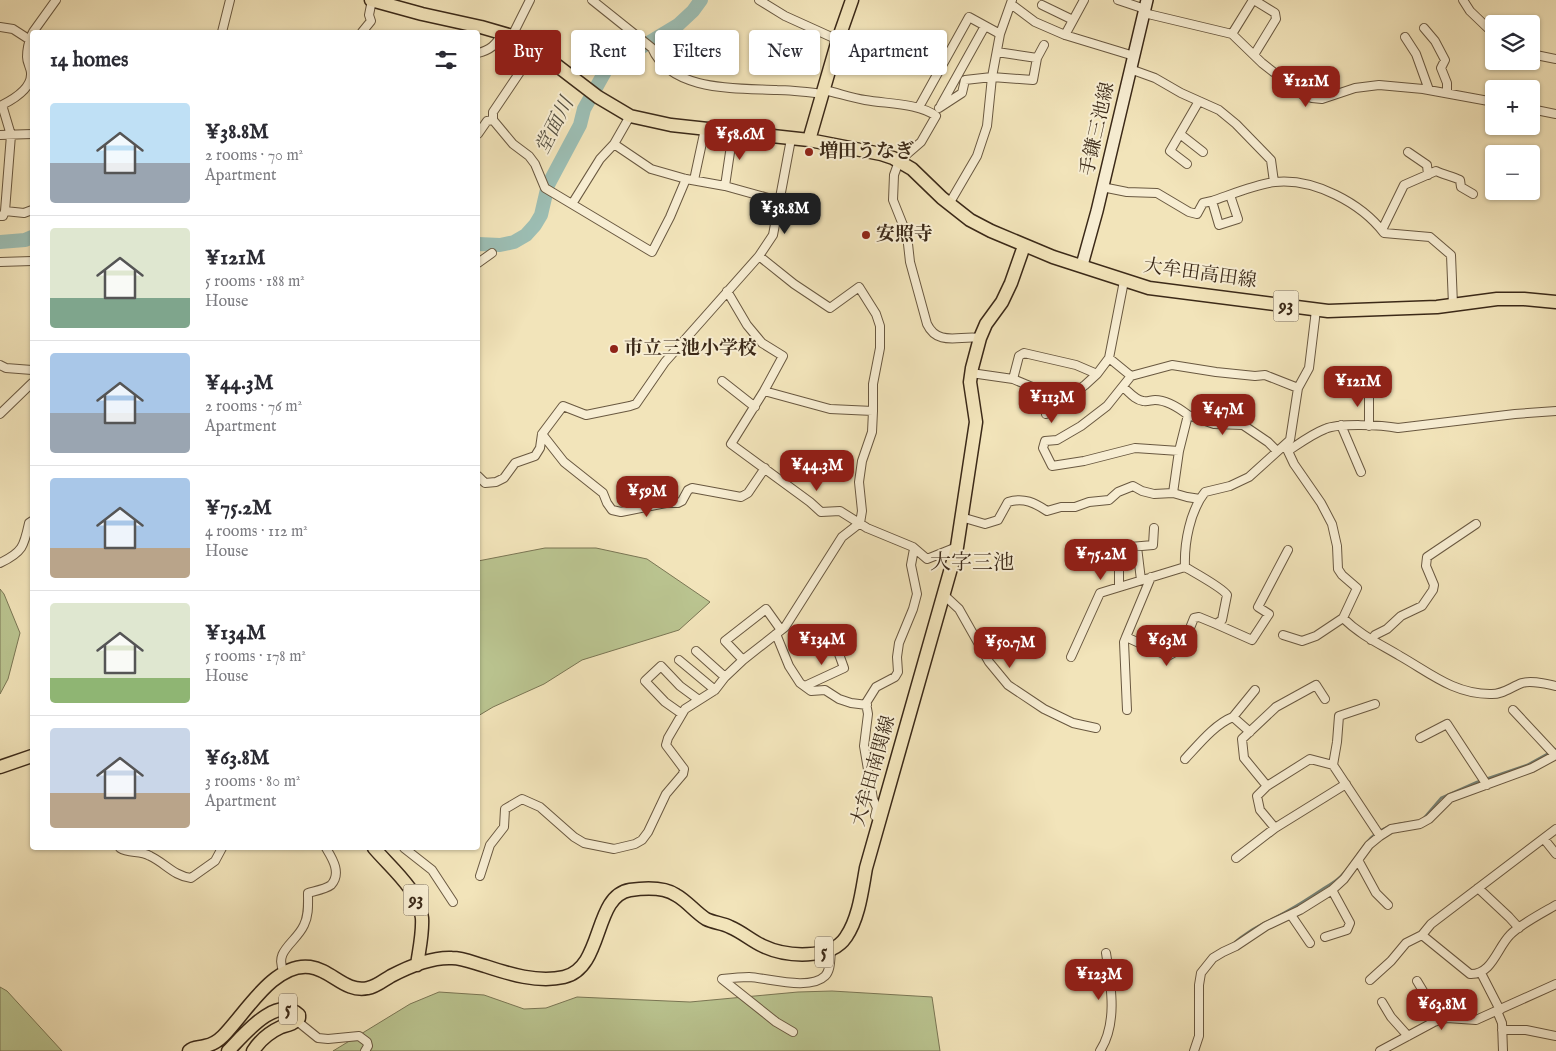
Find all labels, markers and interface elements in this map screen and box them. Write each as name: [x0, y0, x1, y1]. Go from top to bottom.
map controls: [1485, 15, 1540, 200]
button: layers: [1485, 15, 1540, 70]
chip: Buy: [495, 30, 561, 75]
chip: Rent: [571, 30, 645, 75]
chip: Filters: [655, 30, 739, 75]
chip: New: [749, 30, 820, 75]
chip: Apartment: [830, 30, 947, 75]
icon: filters: [432, 46, 460, 74]
text: 14 homes: [50, 47, 128, 74]
pin: ¥121M: [1271, 66, 1341, 108]
text: ¥121M: [1283, 72, 1329, 92]
street label: 手鎌三池線: [1076, 80, 1120, 178]
button: +: [1485, 80, 1540, 135]
water label: 堂面川: [530, 92, 581, 158]
text: ¥38.8M: [205, 119, 269, 146]
pin: ¥58.6M: [699, 119, 781, 161]
icon: home: [90, 123, 150, 183]
text: ¥58.6M: [716, 125, 764, 145]
place label: 増田うなぎ: [819, 140, 914, 164]
button: −: [1485, 145, 1540, 200]
text: 2 rooms · 70 m²: [205, 146, 303, 166]
marker: 増田うなぎ: [803, 146, 815, 158]
text: Apartment: [205, 166, 276, 186]
pin: ¥38.8M: [744, 192, 826, 235]
text: ¥38.8M: [761, 199, 809, 219]
place label: 安照寺: [876, 223, 933, 247]
marker: 安照寺: [860, 229, 872, 241]
text: ¥121M: [205, 245, 266, 272]
icon: home: [90, 248, 150, 308]
street label: 大牟田高田線: [1142, 254, 1258, 294]
text: 5 rooms · 188 m²: [205, 272, 305, 292]
road number: 93: [1274, 290, 1298, 322]
text: House: [205, 292, 248, 312]
place label: 市立三池小学校: [624, 337, 757, 361]
marker: 市立三池小学校: [608, 343, 620, 355]
pin: ¥121M: [1323, 366, 1393, 408]
text: ¥44.3M: [205, 370, 273, 397]
text: ¥121M: [1335, 372, 1381, 392]
icon: home: [90, 373, 150, 433]
pin: ¥113M: [1017, 382, 1087, 424]
text: ¥113M: [1030, 388, 1074, 408]
pin: ¥47M: [1193, 394, 1253, 436]
text: 2 rooms · 76 m²: [205, 397, 302, 417]
text: ¥47M: [1202, 400, 1244, 420]
text: Apartment: [205, 417, 276, 437]
pin: ¥44.3M: [776, 450, 858, 492]
text: ¥44.3M: [791, 456, 843, 476]
pin: ¥59M: [617, 476, 677, 518]
text: ¥59M: [627, 482, 667, 502]
text: ¥75.2M: [205, 495, 272, 522]
icon: home: [90, 498, 150, 558]
text: 4 rooms · 112 m²: [205, 522, 308, 542]
pin: ¥75.2M: [1060, 538, 1142, 581]
text: House: [205, 542, 248, 562]
text: ¥75.2M: [1076, 545, 1126, 565]
district label: 大字三池: [930, 550, 1014, 577]
text: ¥134M: [205, 620, 266, 647]
icon: home: [90, 623, 150, 683]
pin: ¥134M: [787, 624, 857, 666]
pin: ¥63M: [1137, 624, 1197, 667]
pin: ¥50.7M: [969, 626, 1051, 669]
text: ¥134M: [799, 630, 845, 650]
text: ¥63M: [1147, 631, 1187, 651]
text: ¥50.7M: [985, 633, 1035, 653]
text: 5 rooms · 178 m²: [205, 647, 306, 667]
text: House: [205, 667, 248, 687]
street label: 大牟田南関線: [847, 713, 901, 829]
text: ¥63.8M: [205, 745, 270, 772]
icon: home: [90, 748, 150, 808]
text: 3 rooms · 80 m²: [205, 772, 301, 792]
text: Apartment: [205, 792, 276, 812]
road number: 93: [404, 884, 428, 916]
road number: 5: [815, 936, 833, 968]
pin: ¥123M: [1064, 958, 1134, 1001]
text: ¥123M: [1076, 965, 1122, 985]
pin: ¥63.8M: [1401, 988, 1483, 1031]
road number: 5: [279, 994, 297, 1024]
text: ¥63.8M: [1417, 995, 1467, 1015]

